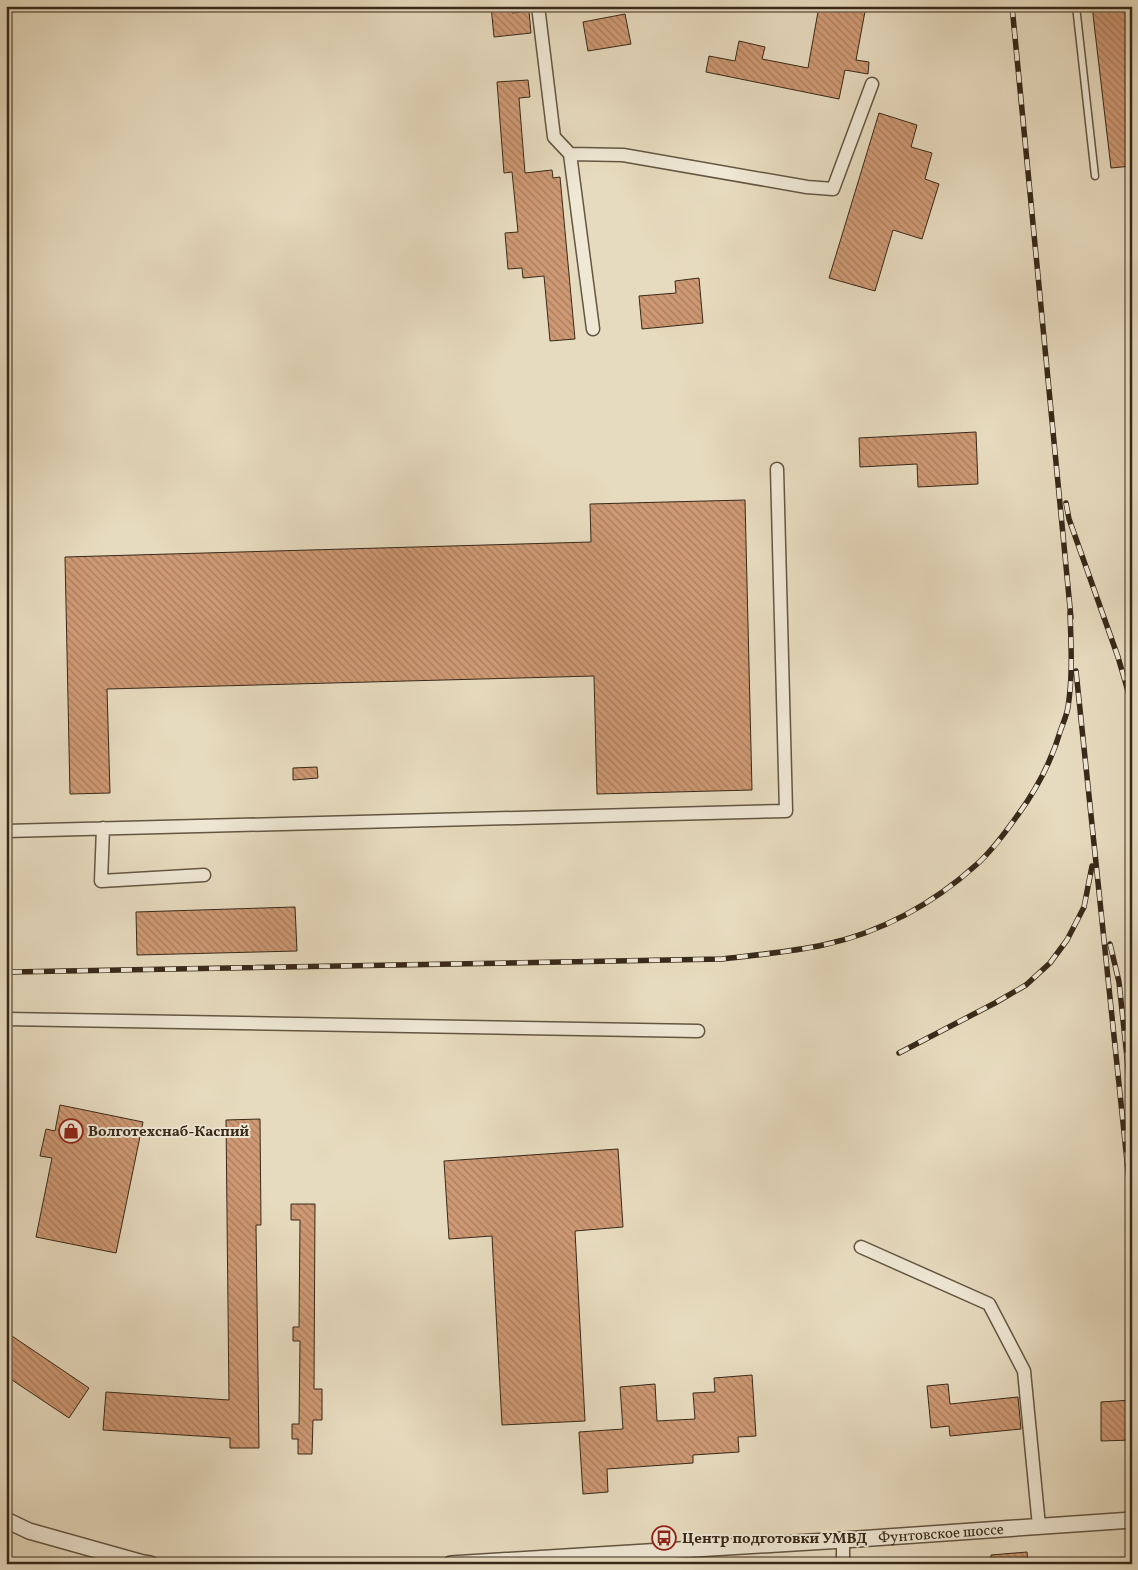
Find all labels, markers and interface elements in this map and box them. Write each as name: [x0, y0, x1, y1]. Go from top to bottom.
shop icon: Волготехснаб-Каспий: [58, 1118, 84, 1144]
place label: Волготехснаб-Каспий: [88, 1122, 250, 1143]
street label: Фунтовское шоссе: [878, 1520, 1005, 1550]
bus stop icon: Центр подготовки УМВД: [651, 1525, 677, 1551]
place label: Центр подготовки УМВД: [682, 1529, 868, 1550]

